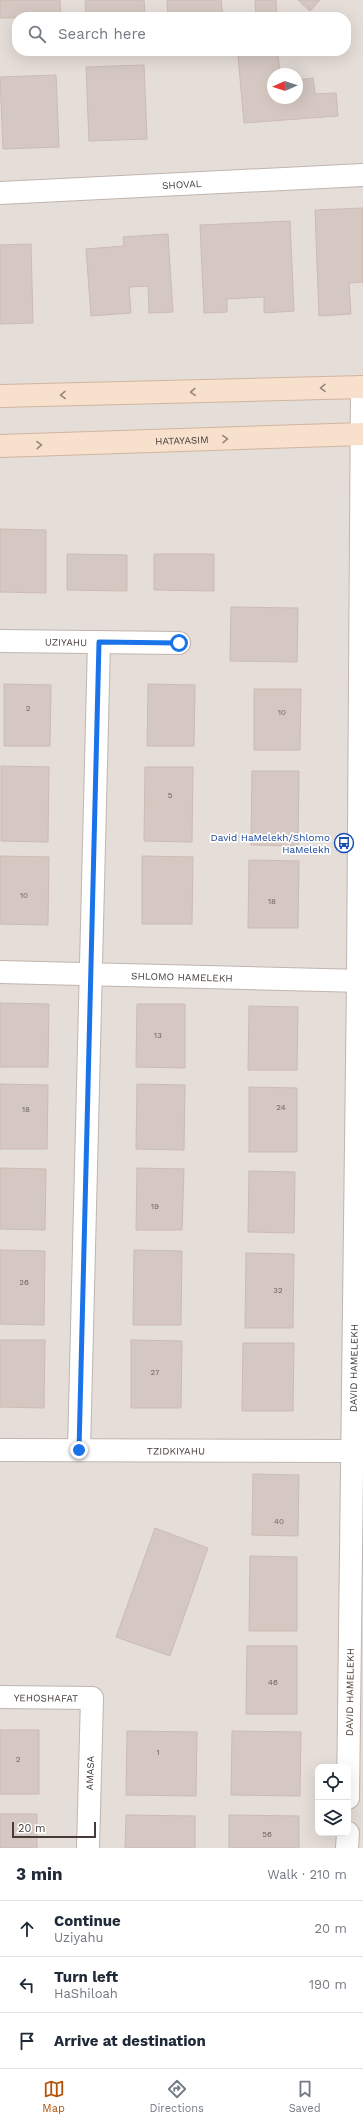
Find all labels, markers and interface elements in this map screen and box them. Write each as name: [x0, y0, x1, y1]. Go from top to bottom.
search box: [12, 12, 351, 56]
icon: search: [26, 23, 48, 45]
text: Search here: [58, 25, 146, 43]
north arrow: [267, 68, 303, 104]
street label: SHOVAL: [162, 178, 202, 190]
one-way arrow: [320, 384, 326, 392]
one-way arrow: [190, 388, 196, 396]
one-way arrow: [60, 391, 66, 399]
street label: HATAYASIM: [155, 434, 209, 446]
one-way arrow: [222, 435, 228, 444]
one-way arrow: [36, 441, 42, 450]
route start: [170, 634, 188, 652]
street label: UZIYAHU: [45, 636, 87, 647]
house number: 2: [26, 704, 31, 713]
house number: 10: [278, 708, 286, 717]
house number: 5: [168, 791, 173, 800]
place label: David HaMelekh/Shlomo HaMelekh: [210, 832, 330, 855]
bus stop icon: David HaMelekh/Shlomo HaMelekh: [333, 832, 355, 854]
house number: 10: [20, 891, 28, 900]
house number: 18: [268, 897, 276, 906]
street label: SHLOMO HAMELEKH: [131, 970, 233, 983]
house number: 13: [154, 1031, 162, 1040]
house number: 24: [276, 1103, 286, 1112]
house number: 18: [22, 1105, 30, 1114]
house number: 19: [151, 1202, 159, 1211]
house number: 26: [19, 1278, 29, 1287]
house number: 32: [273, 1286, 283, 1295]
street label: DAVID HAMELEKH: [347, 1324, 359, 1412]
house number: 27: [151, 1368, 160, 1377]
route end: [70, 1441, 88, 1459]
street label: TZIDKIYAHU: [147, 1445, 205, 1456]
house number: 40: [274, 1517, 284, 1526]
street label: DAVID HAMELEKH: [343, 1648, 355, 1736]
house number: 46: [268, 1678, 278, 1687]
street label: YEHOSHAFAT: [14, 1692, 78, 1703]
house number: 1: [156, 1748, 160, 1757]
house number: 2: [16, 1755, 21, 1764]
street label: AMASA: [84, 1755, 96, 1790]
map controls: [315, 1764, 351, 1836]
button: locate: [315, 1764, 351, 1800]
button: layers: [315, 1800, 351, 1836]
scale bar: [12, 1820, 96, 1839]
text: 20 m: [18, 1822, 46, 1835]
house number: 56: [262, 1830, 272, 1839]
text: 3 min: [16, 1864, 62, 1884]
text: Walk · 210 m: [267, 1867, 347, 1882]
text: Continue: [54, 1912, 121, 1930]
icon: ahead: [16, 1918, 38, 1940]
text: 20 m: [315, 1921, 347, 1936]
text: Uziyahu: [54, 1930, 103, 1945]
text: Turn left: [54, 1968, 118, 1986]
icon: left: [16, 1974, 38, 1996]
text: 190 m: [309, 1977, 347, 1992]
text: HaShiloah: [54, 1986, 118, 2001]
icon: arrive: [16, 2030, 38, 2052]
text: Arrive at destination: [54, 2032, 206, 2050]
tab: Map: [42, 2078, 65, 2115]
tab: Directions: [150, 2078, 204, 2115]
tab: Saved: [289, 2078, 321, 2115]

